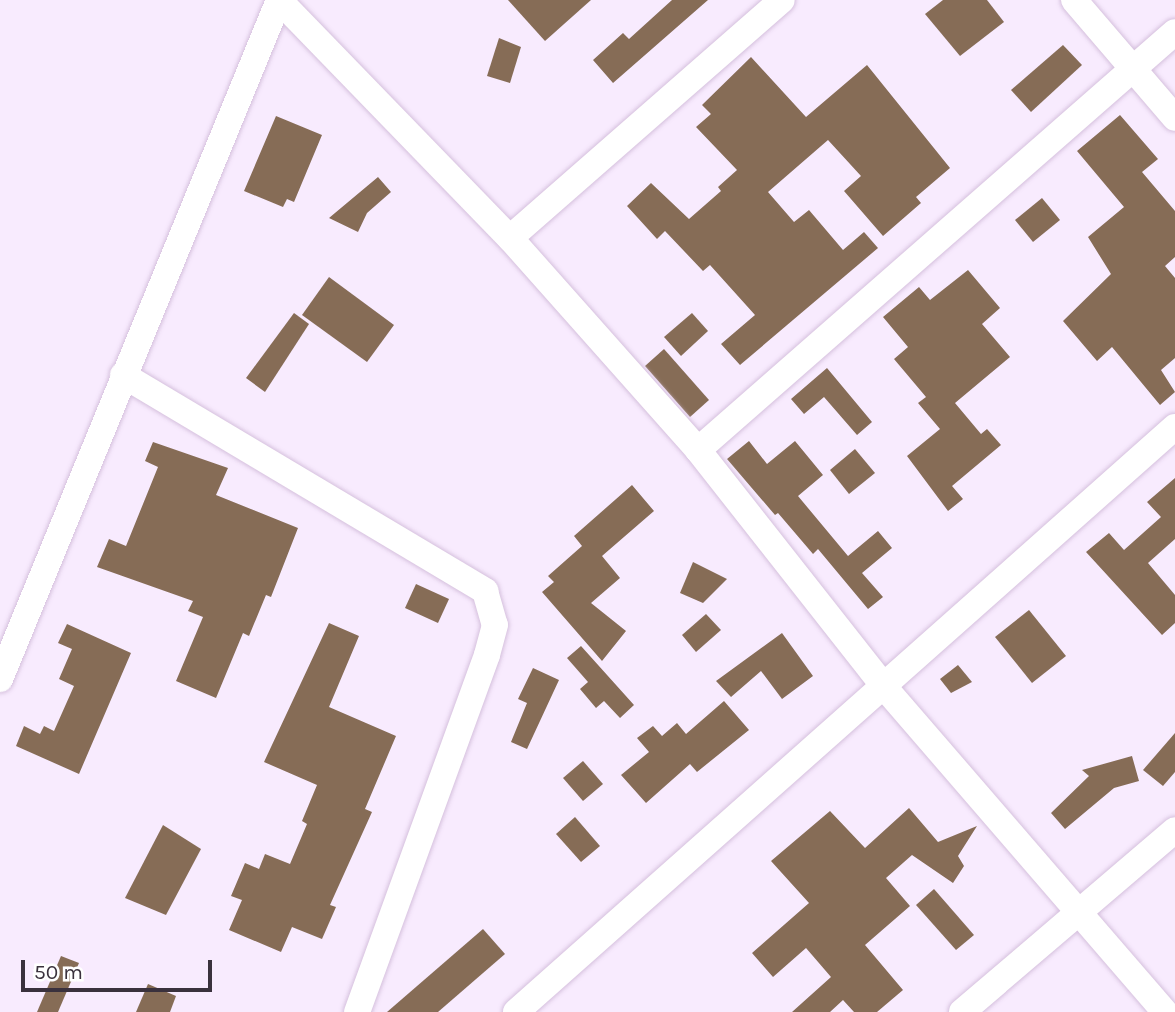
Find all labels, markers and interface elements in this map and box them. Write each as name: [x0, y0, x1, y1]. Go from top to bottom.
scale bar: [24, 946, 215, 990]
text: 50 m: [34, 960, 83, 984]

